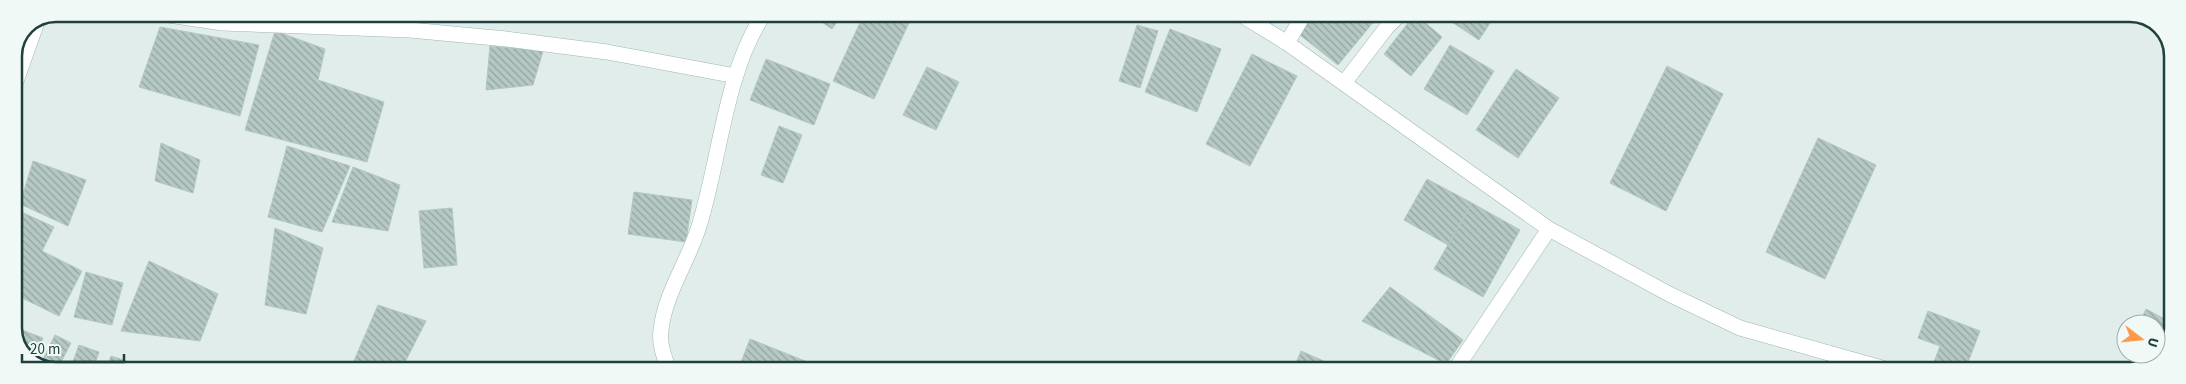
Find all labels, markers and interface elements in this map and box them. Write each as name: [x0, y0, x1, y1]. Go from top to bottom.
north arrow: [2116, 314, 2166, 364]
scale bar: [22, 332, 125, 364]
text: U: [2142, 335, 2163, 350]
text: 20 m: [30, 339, 60, 360]

